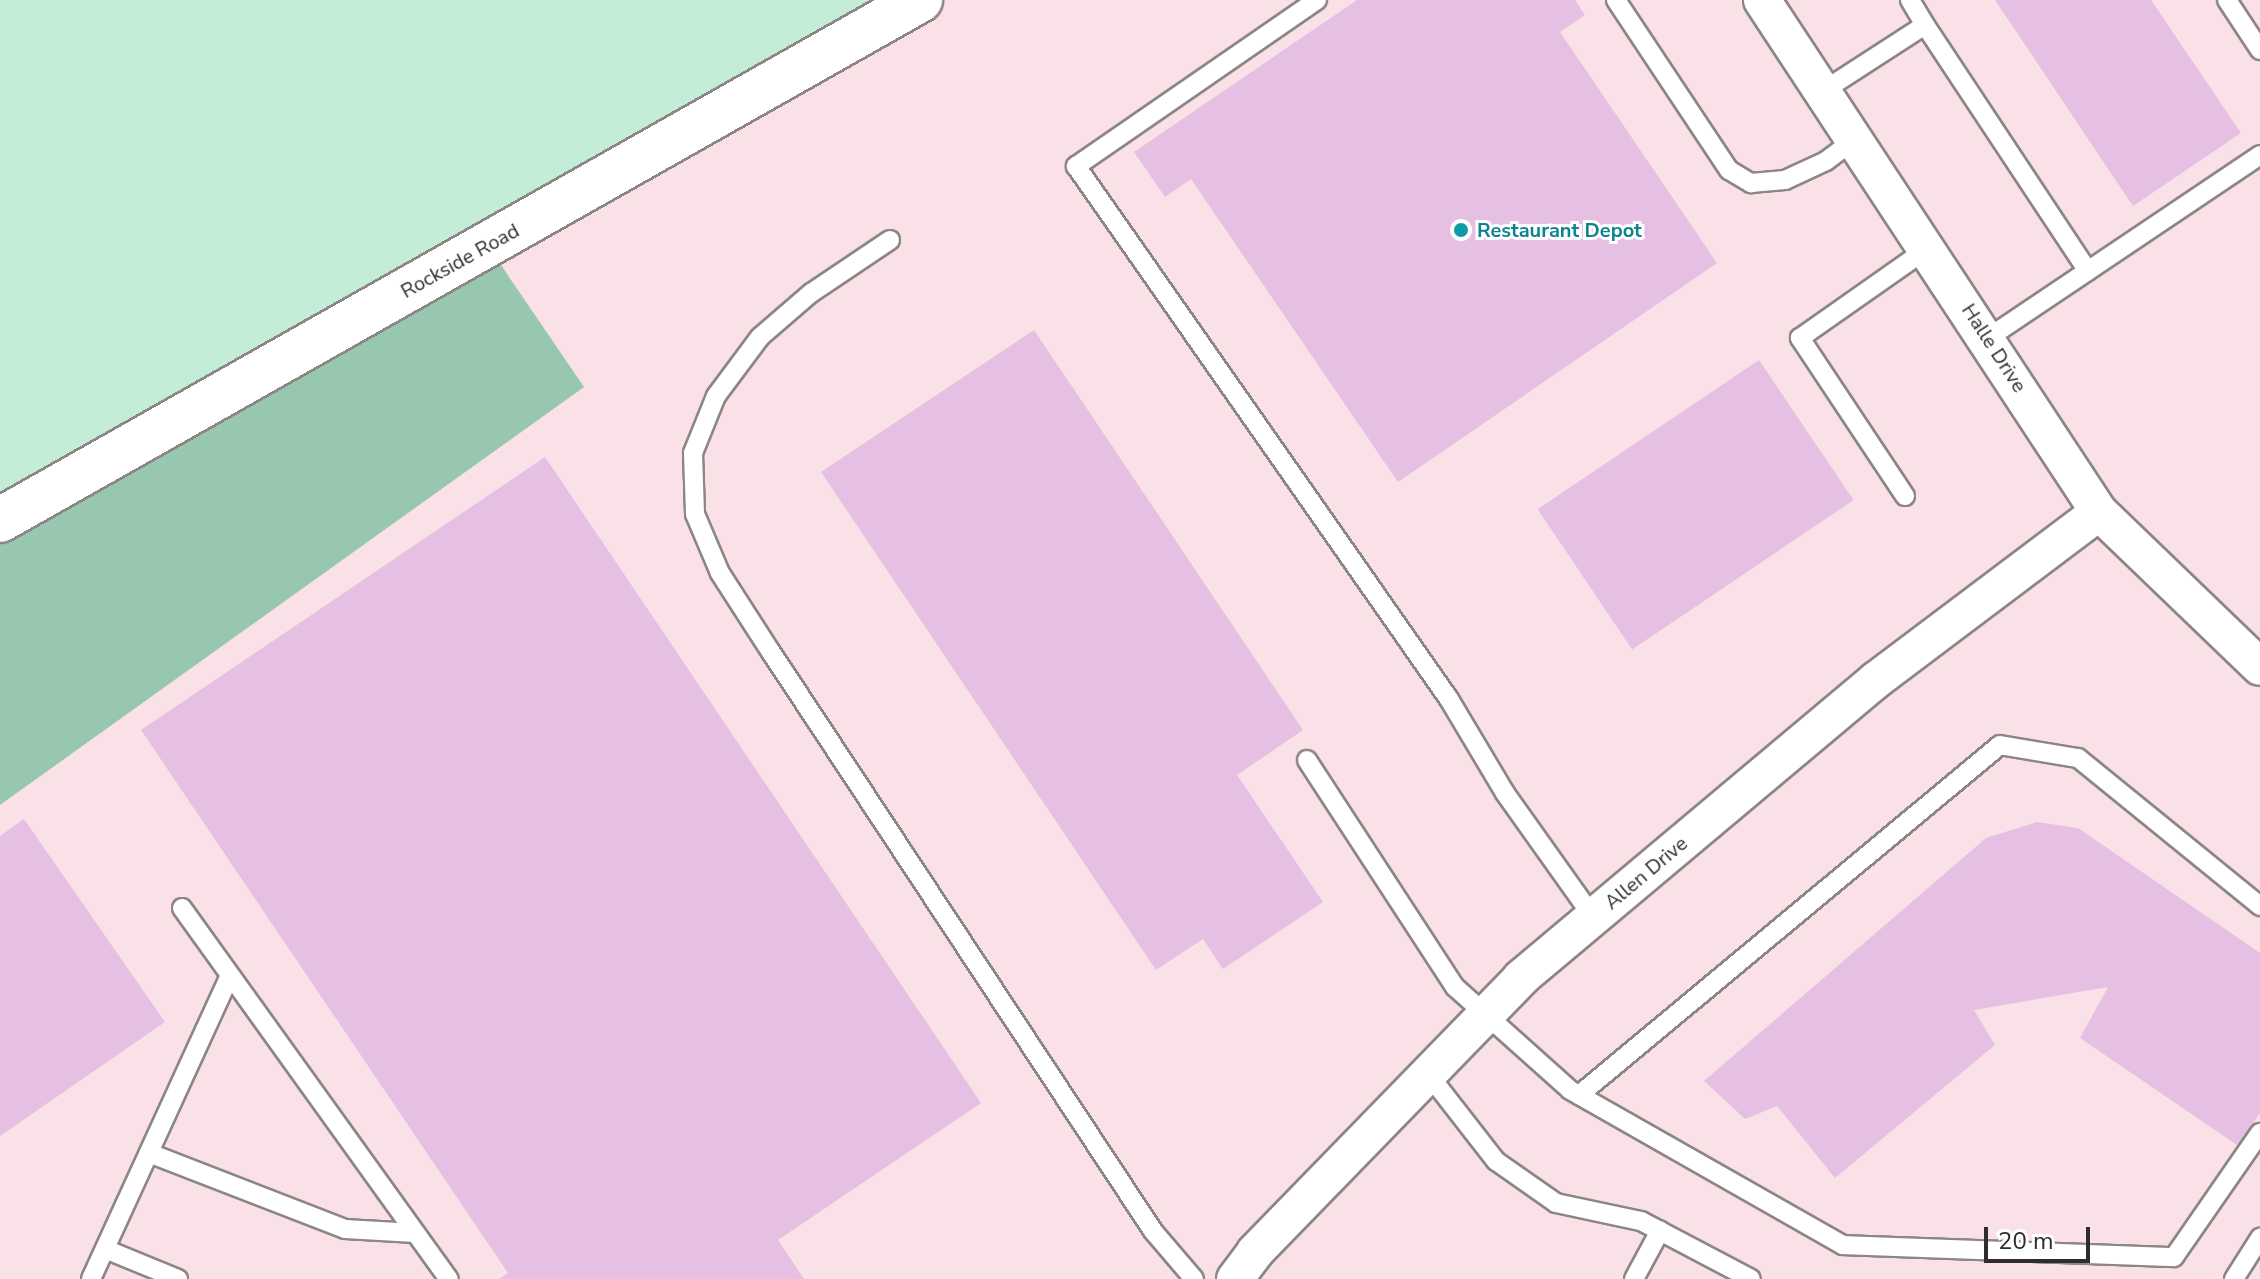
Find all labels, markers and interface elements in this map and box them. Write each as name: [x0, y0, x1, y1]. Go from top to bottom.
place label: Restaurant Depot: [1477, 218, 1642, 242]
street label: Rockside Road: [397, 219, 523, 303]
marker: Restaurant Depot: [1452, 221, 1470, 239]
street label: Halle Drive: [1956, 299, 2032, 397]
street label: Allen Drive: [1600, 831, 1692, 915]
scale bar: [1988, 1211, 2094, 1261]
text: 20 m: [1998, 1225, 2054, 1257]

